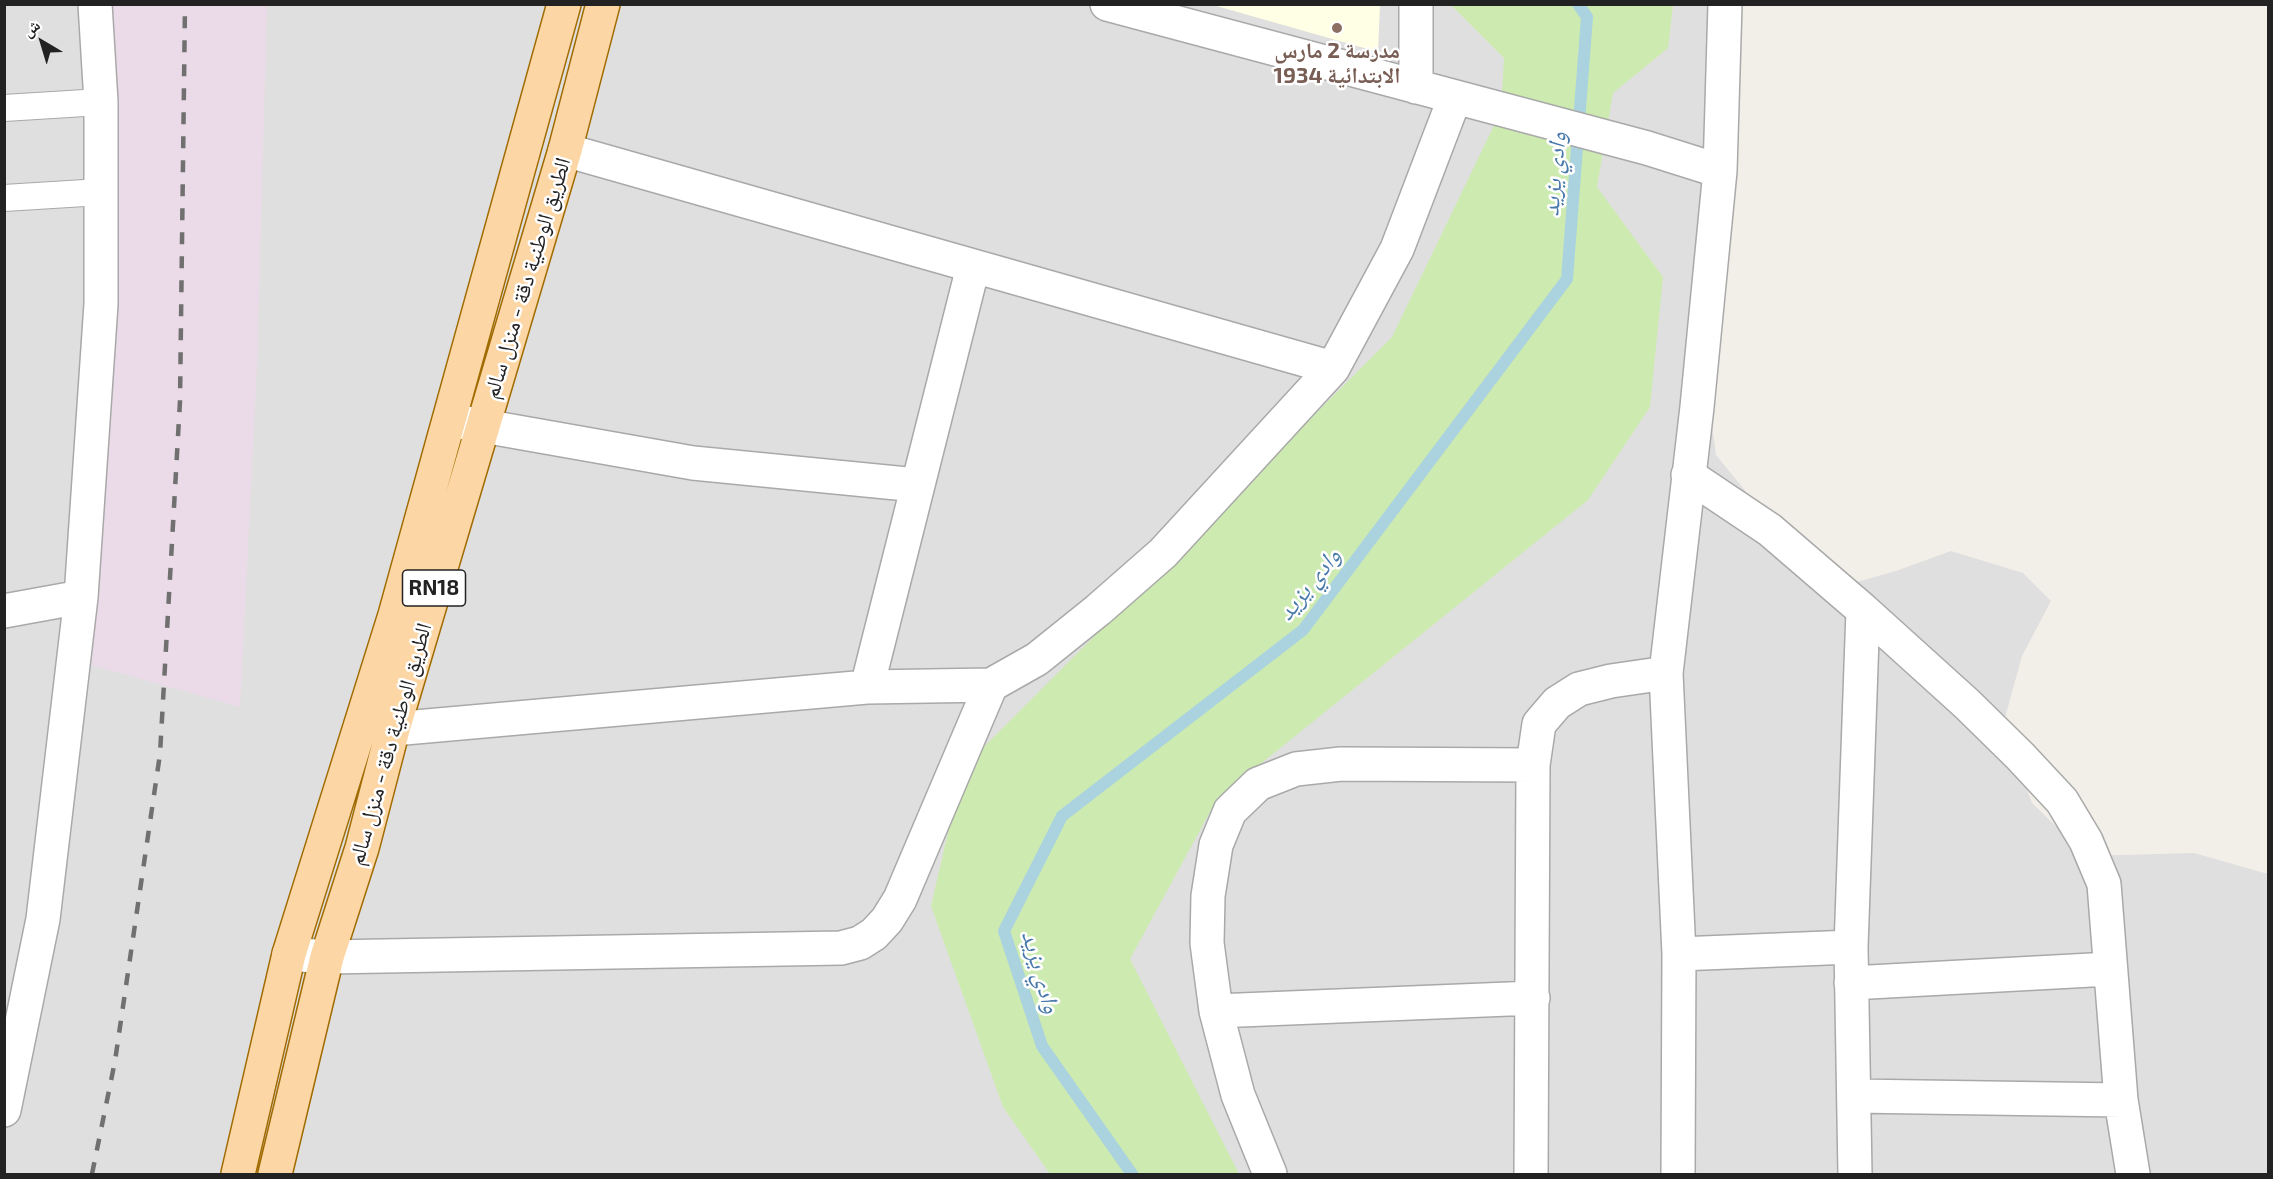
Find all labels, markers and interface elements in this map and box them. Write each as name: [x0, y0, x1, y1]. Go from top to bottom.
north arrow: [12, 12, 72, 72]
text: ش: [18, 15, 43, 40]
marker: مدرسة 2 مارس 1934 الابتدائية: [1330, 21, 1344, 35]
place label: مدرسة 2 مارس 1934 الابتدائية: [1273, 38, 1401, 90]
water label: وادي يزيد: [1536, 131, 1572, 217]
street label: الطريق الوطنية دقة - منزل سالم: [478, 154, 576, 402]
water label: وادي يزيد: [1271, 542, 1347, 626]
road number: RN18: [402, 570, 466, 606]
street label: الطريق الوطنية دقة - منزل سالم: [343, 620, 437, 868]
water label: وادي يزيد: [1015, 927, 1067, 1017]

